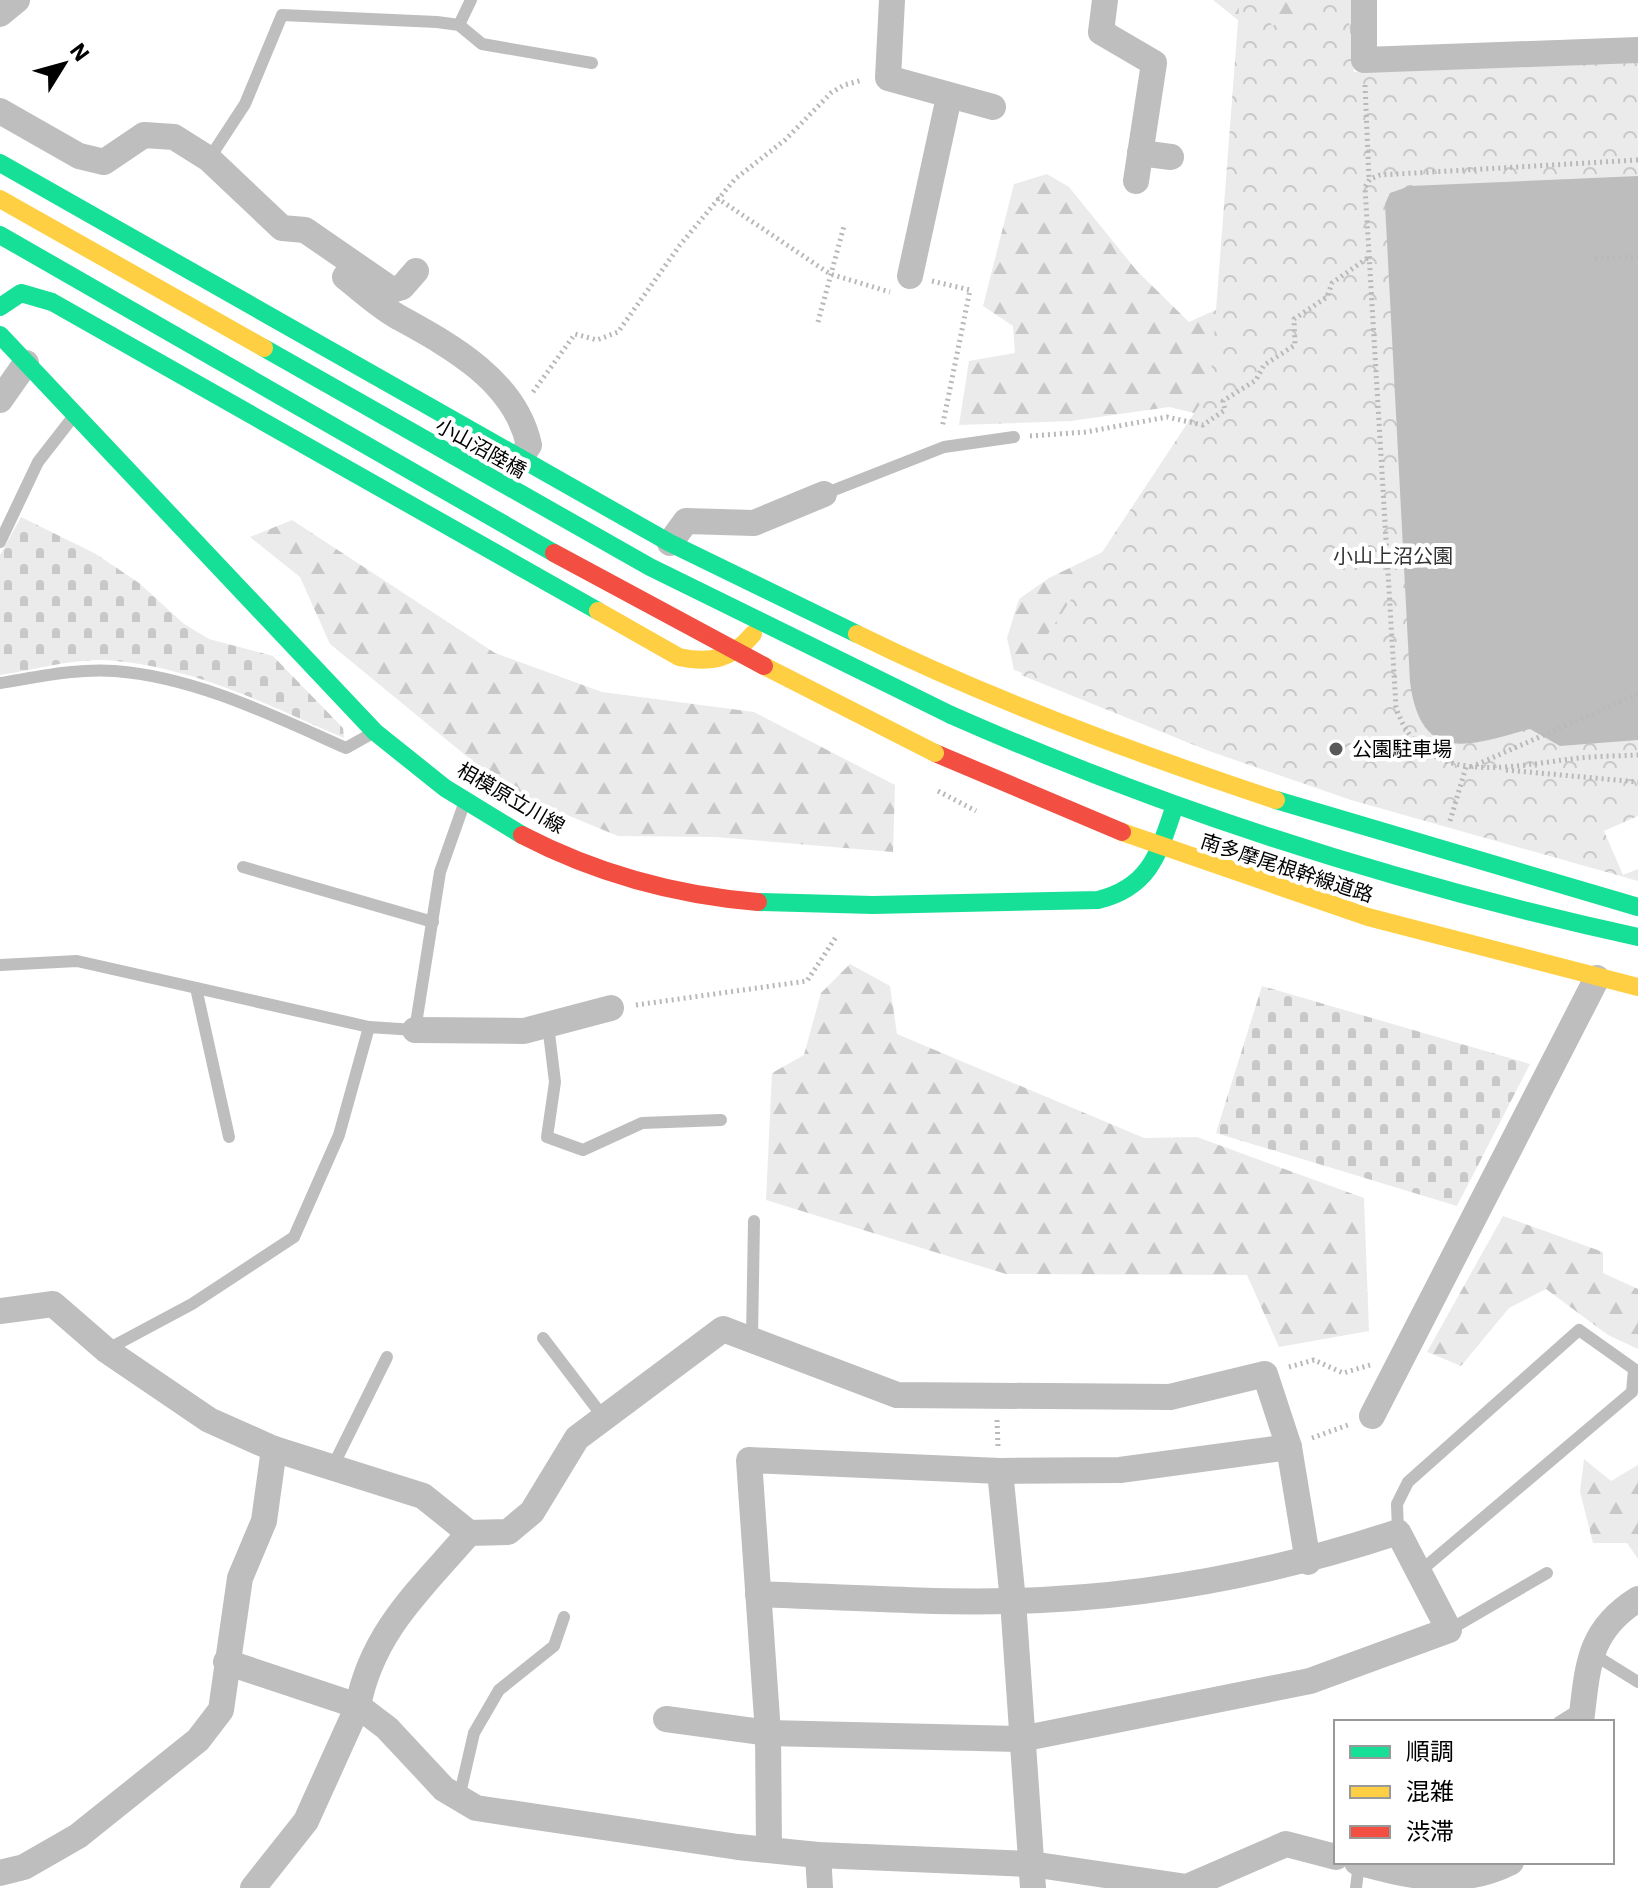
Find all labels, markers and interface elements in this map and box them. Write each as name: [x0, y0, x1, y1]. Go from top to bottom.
north arrow: [24, 24, 104, 104]
text: N: [64, 37, 97, 67]
street label: 小山沼陸橋: [431, 412, 532, 484]
park label: 小山上沼公園: [1333, 542, 1453, 569]
place label: 公園駐車場: [1352, 735, 1452, 762]
marker: 公園駐車場: [1327, 740, 1345, 758]
street label: 相模原立川線: [453, 756, 570, 839]
street label: 南多摩尾根幹線道路: [1197, 827, 1377, 908]
legend: [1334, 1720, 1614, 1864]
text: 順調: [1406, 1735, 1454, 1767]
text: 混雑: [1406, 1775, 1454, 1807]
text: 渋滞: [1406, 1815, 1454, 1847]

